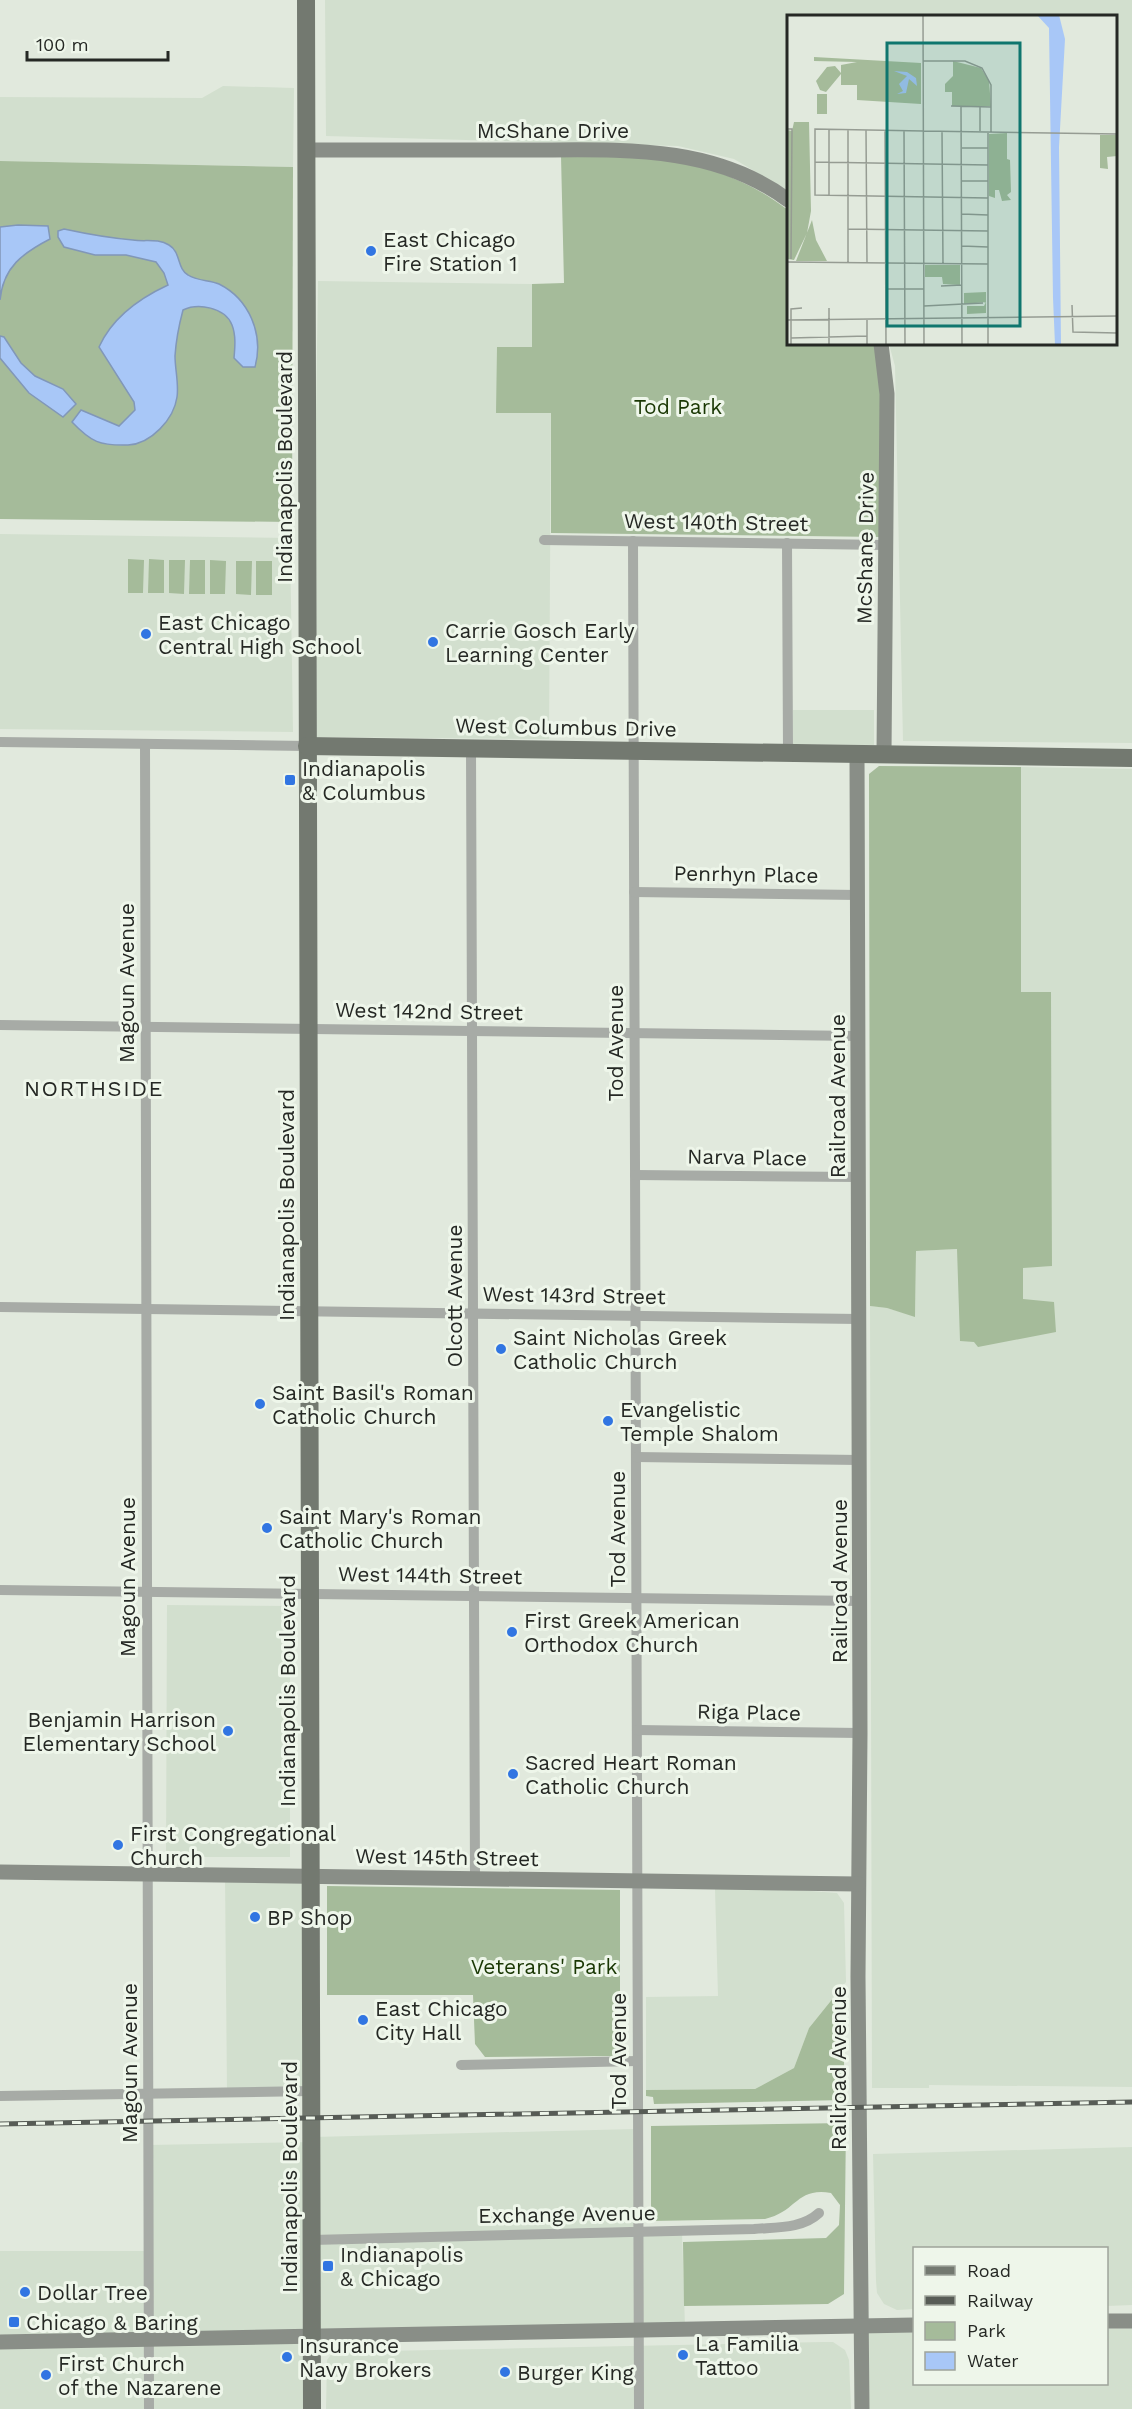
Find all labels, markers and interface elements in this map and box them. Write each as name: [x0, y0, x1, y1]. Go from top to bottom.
inset map: [787, 15, 1117, 345]
scale bar: [27, 24, 168, 62]
text: 100 m: [36, 34, 89, 55]
street label: McShane Drive: [477, 118, 629, 143]
place label: East Chicago Fire Station 1: [383, 227, 518, 276]
marker: East Chicago Fire Station 1: [364, 244, 378, 258]
street label: Indianapolis Boulevard: [272, 351, 297, 583]
park label: Tod Park: [634, 394, 722, 419]
street label: McShane Drive: [851, 472, 879, 624]
street label: West 140th Street: [624, 508, 809, 536]
place label: East Chicago Central High School: [158, 610, 362, 659]
place label: Carrie Gosch Early Learning Center: [445, 618, 635, 667]
marker: East Chicago Central High School: [139, 627, 153, 641]
marker: Carrie Gosch Early Learning Center: [426, 635, 440, 649]
street label: West Columbus Drive: [455, 713, 677, 741]
place label: Indianapolis & Columbus: [302, 756, 426, 805]
marker: Indianapolis & Columbus: [283, 773, 297, 787]
street label: Penrhyn Place: [673, 860, 819, 888]
street label: Magoun Avenue: [114, 903, 139, 1063]
street label: Tod Avenue: [603, 985, 628, 1101]
street label: West 142nd Street: [335, 997, 523, 1025]
street label: Railroad Avenue: [825, 1014, 850, 1178]
district label: NORTHSIDE: [24, 1076, 164, 1101]
street label: Indianapolis Boulevard: [274, 1089, 299, 1321]
street label: Narva Place: [687, 1143, 807, 1171]
street label: Olcott Avenue: [442, 1224, 467, 1368]
street label: West 143rd Street: [482, 1281, 666, 1309]
place label: Saint Nicholas Greek Catholic Church: [513, 1325, 727, 1374]
marker: Saint Nicholas Greek Catholic Church: [494, 1342, 508, 1356]
place label: Saint Basil's Roman Catholic Church: [272, 1380, 474, 1429]
marker: Saint Basil's Roman Catholic Church: [253, 1397, 267, 1411]
place label: Evangelistic Temple Shalom: [620, 1397, 779, 1446]
marker: Evangelistic Temple Shalom: [601, 1414, 615, 1428]
street label: Tod Avenue: [605, 1471, 630, 1587]
street label: Magoun Avenue: [115, 1497, 140, 1657]
street label: Railroad Avenue: [827, 1499, 852, 1663]
place label: Saint Mary's Roman Catholic Church: [279, 1504, 482, 1553]
marker: Saint Mary's Roman Catholic Church: [260, 1521, 274, 1535]
street label: West 144th Street: [338, 1561, 523, 1589]
street label: Indianapolis Boulevard: [275, 1575, 300, 1807]
place label: First Greek American Orthodox Church: [524, 1608, 740, 1657]
marker: First Greek American Orthodox Church: [505, 1625, 519, 1639]
street label: Riga Place: [697, 1699, 801, 1725]
place label: Benjamin Harrison Elementary School: [23, 1707, 217, 1756]
marker: Benjamin Harrison Elementary School: [221, 1724, 235, 1738]
place label: Sacred Heart Roman Catholic Church: [525, 1750, 737, 1799]
marker: Sacred Heart Roman Catholic Church: [506, 1767, 520, 1781]
place label: First Congregational Church: [130, 1821, 337, 1870]
marker: First Congregational Church: [111, 1838, 125, 1852]
street label: West 145th Street: [355, 1843, 539, 1871]
place label: BP Shop: [267, 1905, 352, 1930]
marker: BP Shop: [248, 1910, 262, 1924]
park label: Veterans' Park: [471, 1954, 617, 1979]
street label: Magoun Avenue: [117, 1983, 142, 2143]
street label: Railroad Avenue: [826, 1986, 851, 2150]
street label: Tod Avenue: [606, 1993, 631, 2109]
place label: East Chicago City Hall: [375, 1996, 508, 2045]
marker: East Chicago City Hall: [356, 2013, 370, 2027]
street label: Indianapolis Boulevard: [277, 2061, 302, 2293]
street label: Exchange Avenue: [478, 2200, 656, 2228]
place label: Indianapolis & Chicago: [340, 2242, 463, 2291]
legend: [913, 2247, 1108, 2385]
marker: Indianapolis & Chicago: [321, 2259, 335, 2273]
text: Road: [967, 2260, 1011, 2281]
place label: Dollar Tree: [37, 2280, 148, 2305]
marker: Dollar Tree: [18, 2285, 32, 2299]
text: Railway: [967, 2290, 1034, 2311]
place label: Chicago & Baring: [26, 2310, 199, 2335]
marker: Chicago & Baring: [7, 2315, 21, 2329]
text: Park: [967, 2320, 1006, 2341]
place label: La Familia Tattoo: [695, 2331, 799, 2380]
place label: Insurance Navy Brokers: [299, 2333, 432, 2382]
marker: La Familia Tattoo: [676, 2348, 690, 2362]
marker: Insurance Navy Brokers: [280, 2350, 294, 2364]
text: Water: [967, 2350, 1019, 2371]
place label: First Church of the Nazarene: [58, 2351, 221, 2400]
place label: Burger King: [517, 2360, 635, 2385]
marker: Burger King: [498, 2365, 512, 2379]
marker: First Church of the Nazarene: [39, 2368, 53, 2382]

